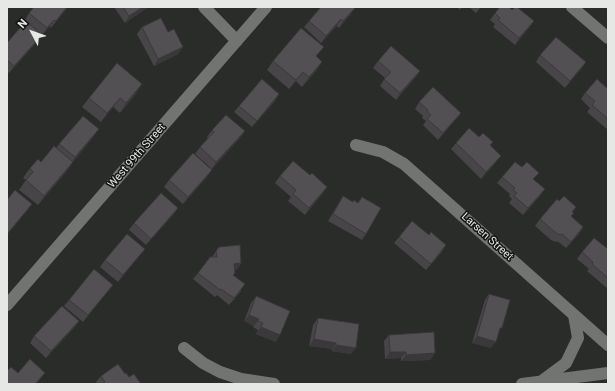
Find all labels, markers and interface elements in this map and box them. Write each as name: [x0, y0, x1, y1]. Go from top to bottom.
north arrow: [12, 12, 52, 52]
text: N: [15, 17, 30, 31]
street label: West 99th Street: [105, 121, 169, 191]
street label: Larsen Street: [458, 210, 516, 264]

